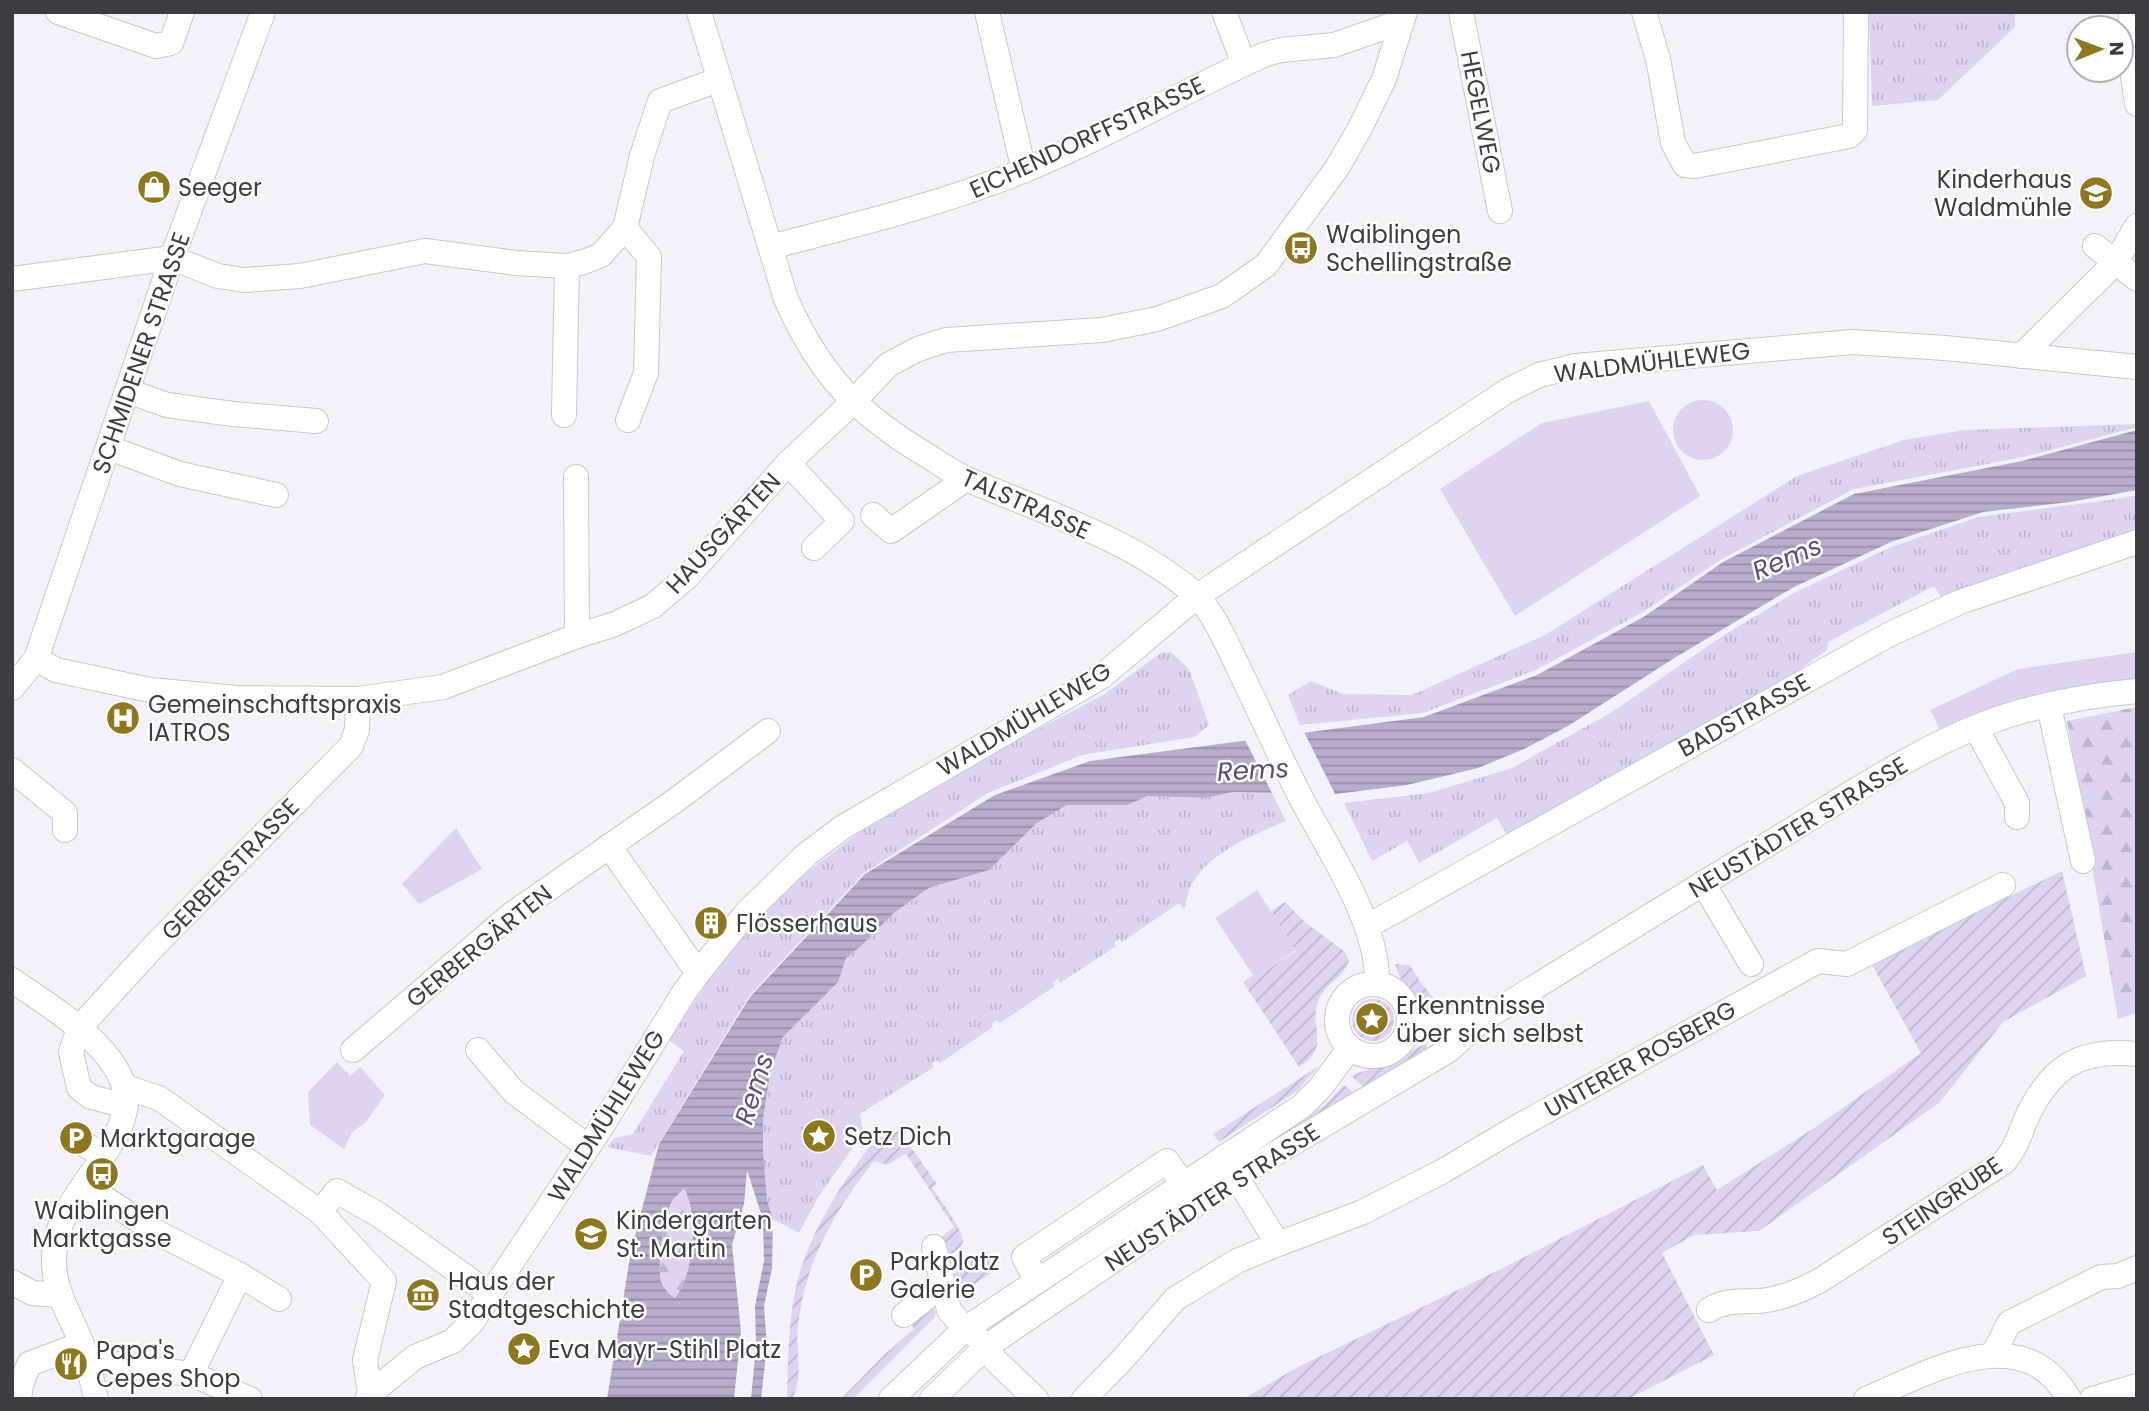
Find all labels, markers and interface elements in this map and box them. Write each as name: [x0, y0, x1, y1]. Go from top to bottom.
north arrow: [2065, 14, 2135, 84]
text: N: [2103, 41, 2130, 56]
street label: HEGELWEG: [1453, 48, 1509, 176]
street label: EICHENDORFFSTRASSE: [964, 68, 1210, 206]
place label: Kinderhaus Waldmühle: [1934, 163, 2072, 224]
shop icon: Seeger: [135, 168, 173, 206]
place label: Seeger: [178, 171, 262, 204]
school or university icon: Kinderhaus Waldmühle: [2077, 174, 2115, 212]
place label: Waiblingen Schellingstraße: [1326, 218, 1512, 279]
street label: SCHMIDENER STRASSE: [84, 228, 198, 478]
bus stop icon: Waiblingen Schellingstraße: [1282, 229, 1320, 267]
street label: WALDMÜHLEWEG: [1552, 334, 1752, 390]
street label: TALSTRASSE: [956, 461, 1096, 547]
street label: HAUSGÄRTEN: [658, 465, 788, 601]
water label: Rems: [1747, 527, 1827, 589]
street label: WALDMÜHLEWEG: [931, 654, 1117, 784]
street label: BADSTRASSE: [1672, 665, 1816, 765]
place label: Gemeinschaftspraxis IATROS: [148, 688, 402, 749]
hospital icon: Gemeinschaftspraxis IATROS: [104, 699, 142, 737]
street label: NEUSTÄDTER STRASSE: [1682, 748, 1914, 906]
water label: Rems: [1216, 750, 1290, 790]
street label: GERBERSTRASSE: [154, 791, 306, 947]
street label: GERBERGÄRTEN: [399, 877, 559, 1015]
building icon: Flösserhaus: [692, 904, 730, 942]
place label: Flösserhaus: [736, 907, 878, 940]
place label: Erkenntnisse über sich selbst: [1396, 989, 1583, 1050]
street label: UNTERER ROSBERG: [1538, 993, 1742, 1125]
place icon: Erkenntnisse über sich selbst: [1353, 1000, 1391, 1038]
street label: WALDMÜHLEWEG: [540, 1024, 672, 1208]
water label: Rems: [726, 1049, 782, 1129]
street label: NEUSTÄDTER STRASSE: [1098, 1115, 1326, 1279]
place icon: Setz Dich: [800, 1117, 838, 1155]
parking icon: Marktgarage: [57, 1119, 95, 1157]
place label: Setz Dich: [844, 1120, 952, 1153]
place label: Marktgarage: [100, 1122, 256, 1155]
street label: STEINGRUBE: [1875, 1149, 2009, 1253]
bus stop icon: Waiblingen Marktgasse: [83, 1155, 121, 1193]
place label: Waiblingen Marktgasse: [32, 1194, 172, 1255]
place label: Kindergarten St. Martin: [616, 1204, 772, 1265]
school or university icon: Kindergarten St. Martin: [572, 1215, 610, 1253]
place label: Parkplatz Galerie: [890, 1245, 999, 1306]
parking icon: Parkplatz Galerie: [847, 1256, 885, 1294]
place label: Haus der Stadtgeschichte: [448, 1265, 645, 1326]
museum icon: Haus der Stadtgeschichte: [404, 1276, 442, 1314]
place icon: Eva Mayr-Stihl Platz: [505, 1330, 543, 1368]
place label: Eva Mayr-Stihl Platz: [548, 1333, 781, 1366]
place label: Papa's Cepes Shop: [96, 1334, 240, 1395]
restaurant icon: Papa's Cepes Shop: [52, 1345, 90, 1383]

